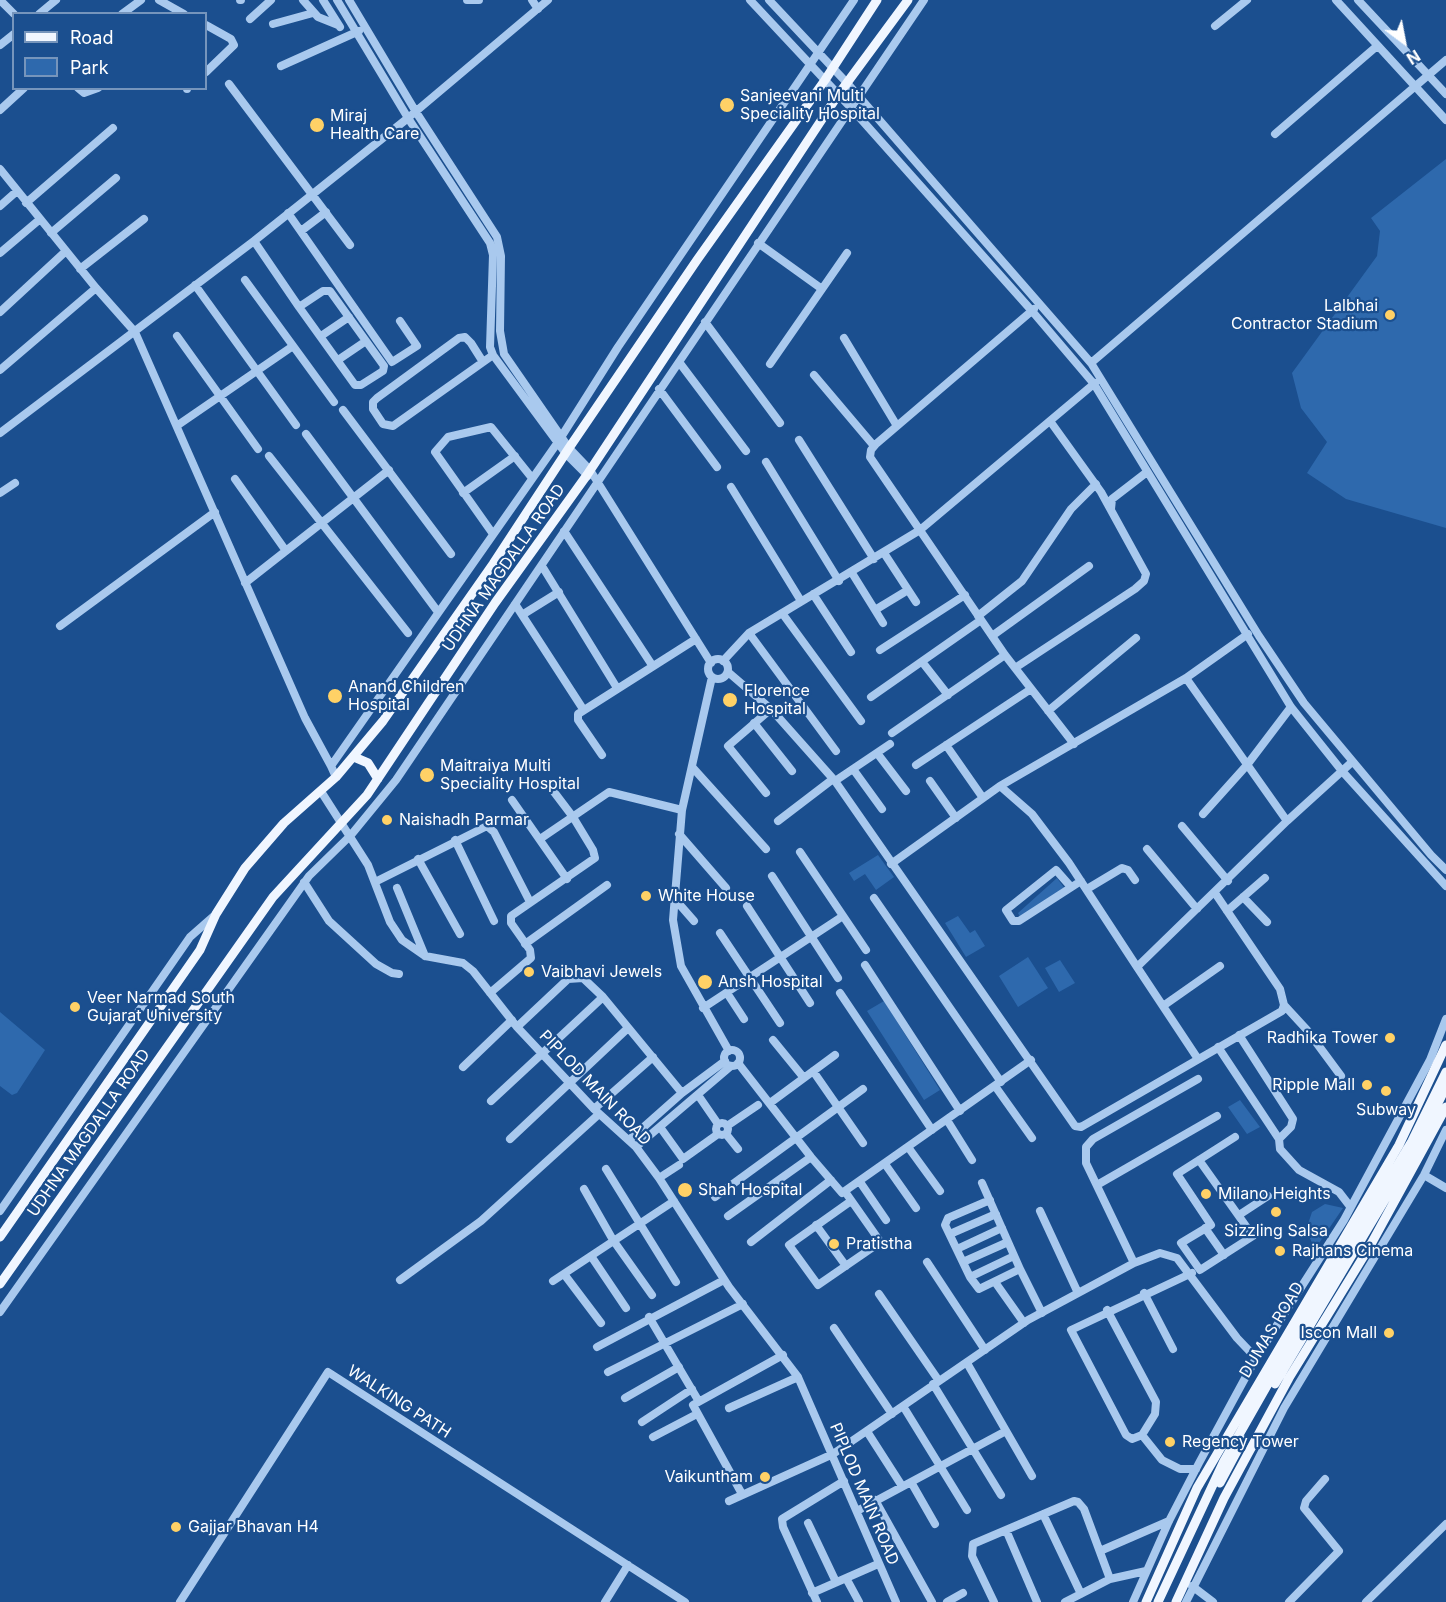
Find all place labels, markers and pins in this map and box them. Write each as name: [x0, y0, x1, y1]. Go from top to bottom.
place label: Sanjeevani Multi Speciality Hospital: [740, 86, 880, 124]
marker: Sanjeevani Multi Speciality Hospital: [718, 96, 736, 114]
place label: Miraj Health Care: [330, 106, 419, 144]
marker: Miraj Health Care: [308, 116, 326, 134]
place label: Lalbhai Contractor Stadium: [1231, 296, 1378, 334]
marker: Lalbhai Contractor Stadium: [1383, 308, 1397, 322]
place label: Anand Children Hospital: [348, 677, 464, 715]
place label: Florence Hospital: [744, 681, 810, 719]
marker: Anand Children Hospital: [326, 687, 344, 705]
marker: Florence Hospital: [721, 691, 739, 709]
place label: Maitraiya Multi Speciality Hospital: [440, 756, 580, 794]
marker: Maitraiya Multi Speciality Hospital: [418, 766, 436, 784]
place label: Naishadh Parmar: [399, 810, 529, 830]
marker: Naishadh Parmar: [380, 813, 394, 827]
place label: White House: [658, 886, 755, 906]
marker: White House: [639, 889, 653, 903]
place label: Vaibhavi Jewels: [541, 962, 662, 982]
marker: Vaibhavi Jewels: [522, 965, 536, 979]
place label: Ansh Hospital: [718, 972, 823, 992]
marker: Ansh Hospital: [696, 973, 714, 991]
place label: Veer Narmad South Gujarat University: [87, 988, 235, 1026]
marker: Veer Narmad South Gujarat University: [68, 1000, 82, 1014]
place label: Radhika Tower: [1267, 1028, 1378, 1048]
marker: Radhika Tower: [1383, 1031, 1397, 1045]
place label: Ripple Mall: [1272, 1075, 1355, 1095]
marker: Ripple Mall: [1360, 1078, 1374, 1092]
marker: Subway: [1379, 1084, 1393, 1098]
place label: Subway: [1356, 1100, 1416, 1120]
place label: Shah Hospital: [698, 1180, 802, 1200]
marker: Shah Hospital: [676, 1181, 694, 1199]
place label: Milano Heights: [1218, 1184, 1331, 1204]
marker: Milano Heights: [1199, 1187, 1213, 1201]
marker: Sizzling Salsa: [1269, 1205, 1283, 1219]
place label: Sizzling Salsa: [1224, 1221, 1328, 1241]
place label: Pratistha: [846, 1234, 912, 1254]
marker: Pratistha: [827, 1237, 841, 1251]
place label: Rajhans Cinema: [1292, 1241, 1413, 1261]
marker: Rajhans Cinema: [1273, 1244, 1287, 1258]
place label: Iscon Mall: [1300, 1323, 1377, 1343]
marker: Iscon Mall: [1382, 1326, 1396, 1340]
place label: Regency Tower: [1182, 1432, 1299, 1452]
marker: Regency Tower: [1163, 1435, 1177, 1449]
place label: Vaikuntham: [665, 1467, 753, 1487]
marker: Vaikuntham: [758, 1470, 772, 1484]
place label: Gajjar Bhavan H4: [188, 1517, 319, 1537]
marker: Gajjar Bhavan H4: [169, 1520, 183, 1534]

